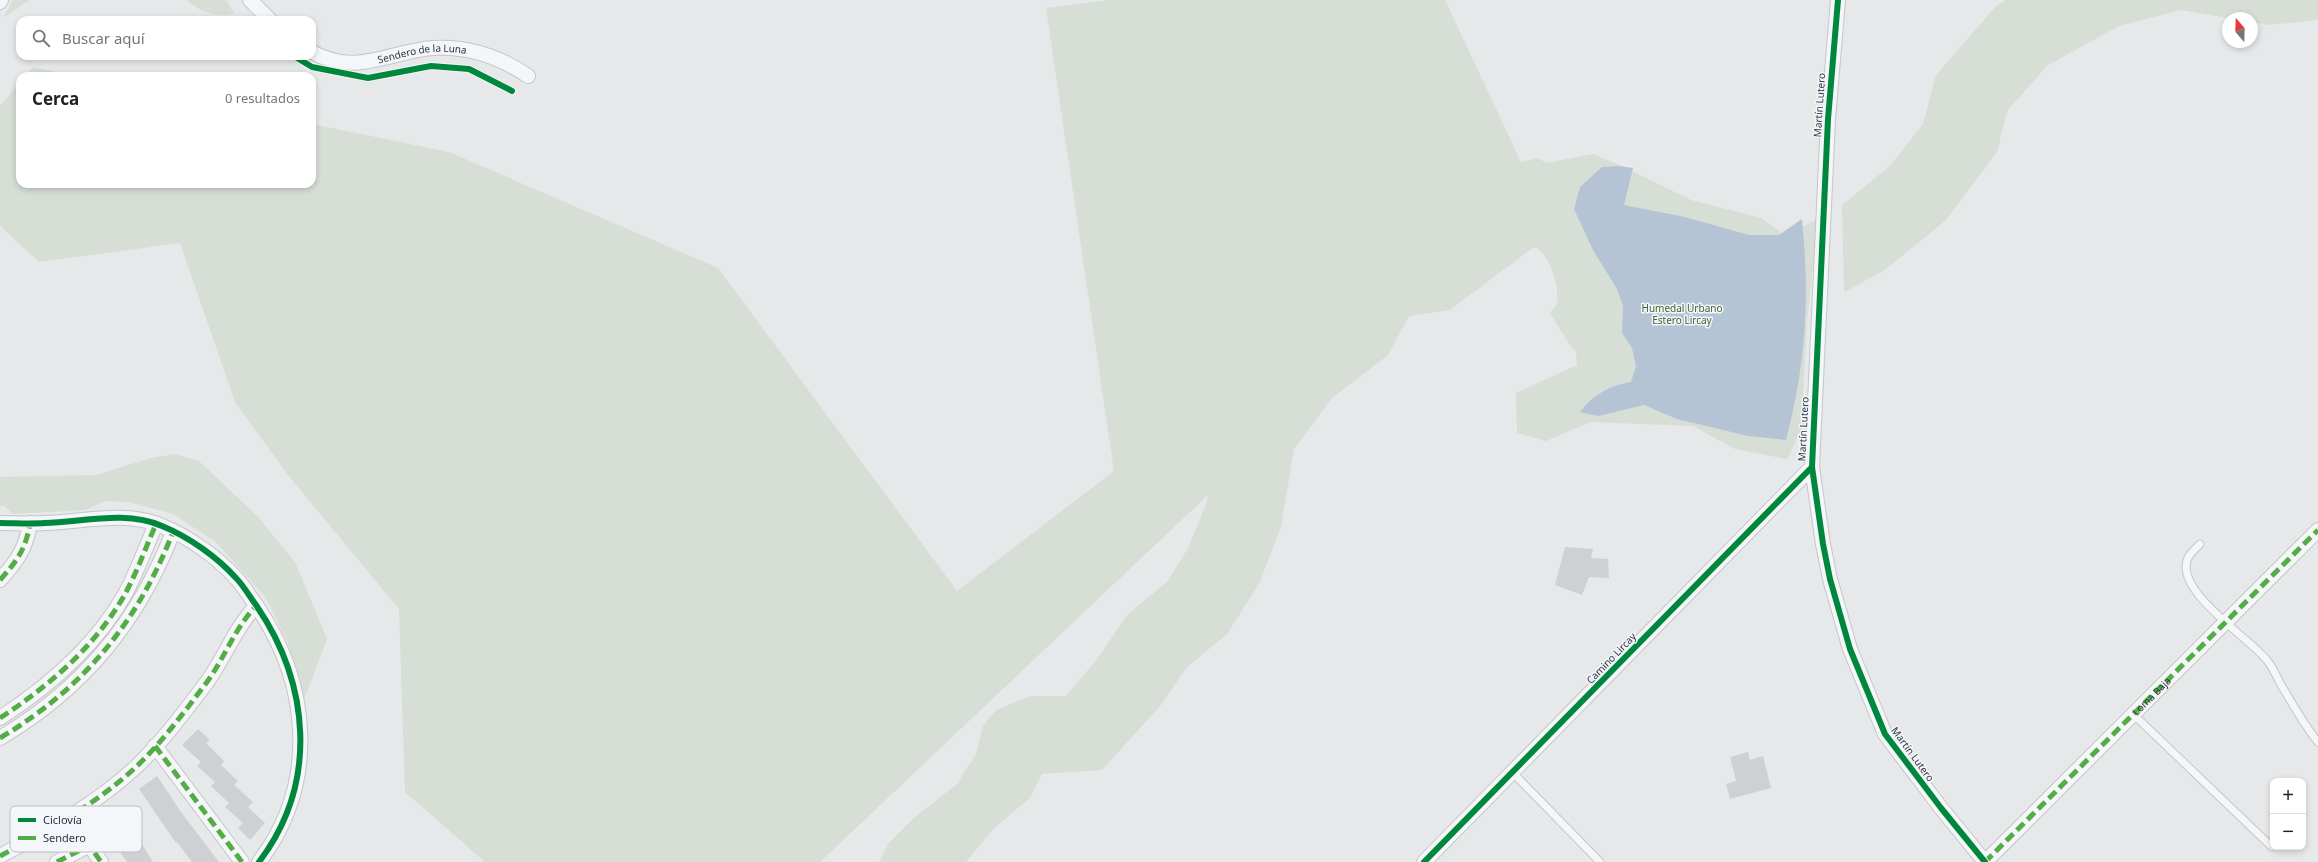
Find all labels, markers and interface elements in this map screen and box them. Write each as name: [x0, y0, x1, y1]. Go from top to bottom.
north arrow: [2222, 12, 2258, 48]
search box: [16, 16, 316, 60]
icon: search: [30, 27, 52, 49]
text: Buscar aquí: [62, 28, 145, 48]
street label: Sendero de la Luna: [376, 41, 468, 66]
street label: Martín Lutero: [1810, 72, 1828, 138]
text: Cerca: [32, 87, 79, 110]
text: 0 resultados: [225, 89, 300, 107]
park label: Humedal Urbano Estero Lircay: [1642, 301, 1722, 327]
street label: Martín Lutero: [1794, 396, 1812, 462]
street label: Camino Lircay: [1583, 629, 1640, 687]
street label: Loma Baja: [2129, 674, 2174, 718]
street label: Martín Lutero: [1888, 724, 1938, 784]
map controls: [2270, 778, 2306, 850]
button: +: [2270, 778, 2306, 814]
legend: [10, 806, 142, 852]
text: Ciclovía: [43, 812, 82, 827]
button: −: [2270, 814, 2306, 850]
text: Sendero: [43, 830, 86, 845]

